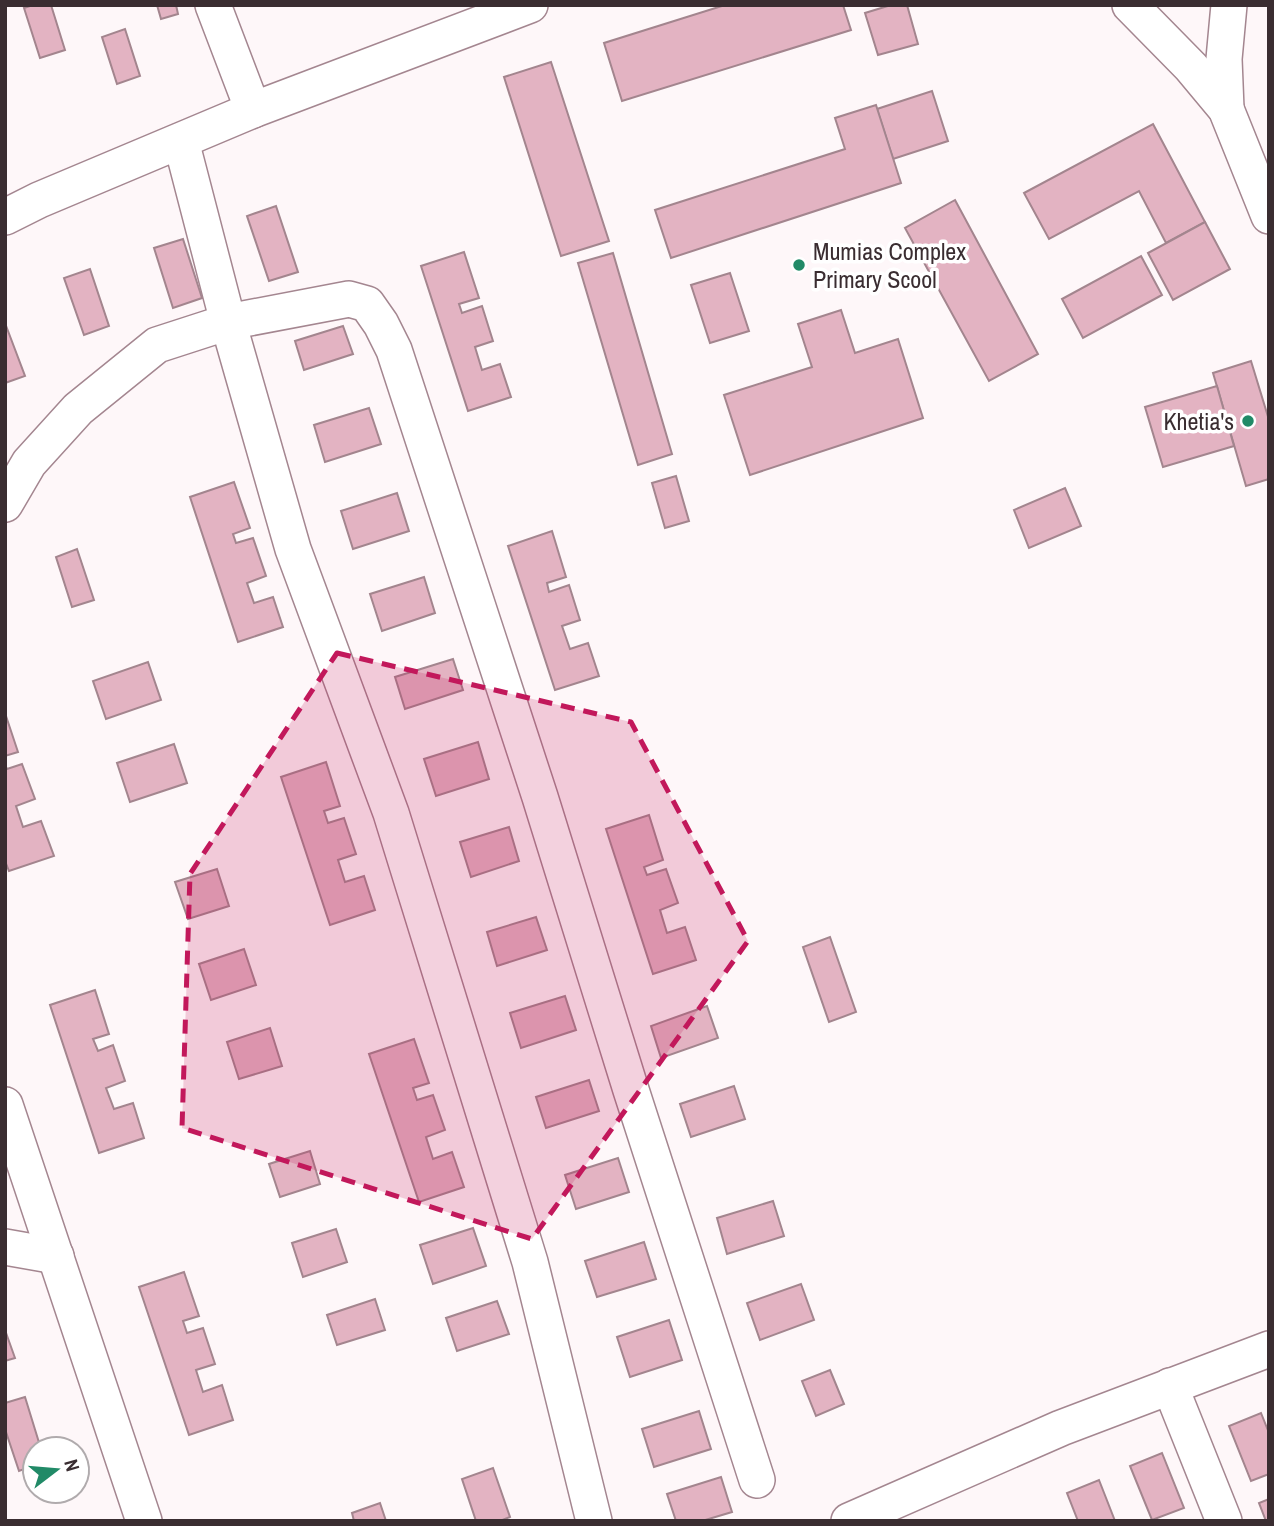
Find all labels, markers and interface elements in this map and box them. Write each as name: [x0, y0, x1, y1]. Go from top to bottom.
place label: Mumias Complex Primary Scool: [813, 235, 966, 295]
marker: Mumias Complex Primary Scool: [791, 257, 807, 273]
place label: Khetia's: [1163, 405, 1234, 437]
marker: Khetia's: [1240, 413, 1256, 429]
north arrow: [21, 1435, 91, 1505]
text: N: [58, 1456, 86, 1474]

